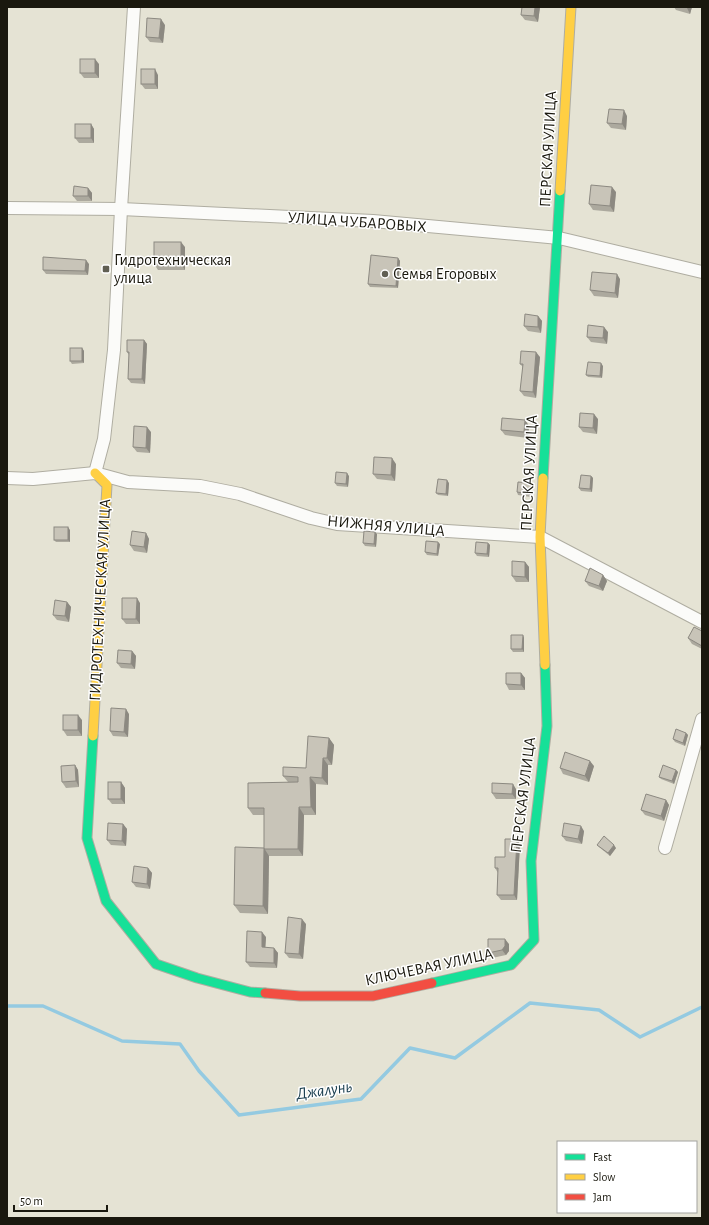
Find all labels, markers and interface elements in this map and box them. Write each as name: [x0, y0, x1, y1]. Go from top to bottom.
street label: ПЕРСКАЯ УЛИЦА: [537, 90, 559, 208]
street label: УЛИЦА ЧУБАРОВЫХ: [287, 209, 428, 235]
place label: Гидротехническая улица: [113, 252, 231, 287]
marker: Гидротехническая улица: [101, 264, 111, 274]
place label: Семья Егоровых: [393, 266, 497, 282]
marker: Семья Егоровых: [380, 269, 390, 279]
street label: ПЕРСКАЯ УЛИЦА: [518, 414, 540, 532]
street label: ГИДРОТЕХНИЧЕСКАЯ УЛИЦА: [87, 498, 113, 701]
street label: НИЖНЯЯ УЛИЦА: [327, 513, 446, 539]
street label: ПЕРСКАЯ УЛИЦА: [508, 736, 538, 854]
street label: КЛЮЧЕВАЯ УЛИЦА: [363, 945, 495, 988]
water label: Джалунь: [294, 1078, 353, 1102]
legend: [557, 1141, 697, 1213]
text: Fast: [593, 1151, 612, 1163]
text: Slow: [593, 1171, 615, 1183]
scale bar: [14, 1187, 107, 1213]
text: Jam: [593, 1191, 612, 1203]
text: 50 m: [20, 1195, 43, 1207]

